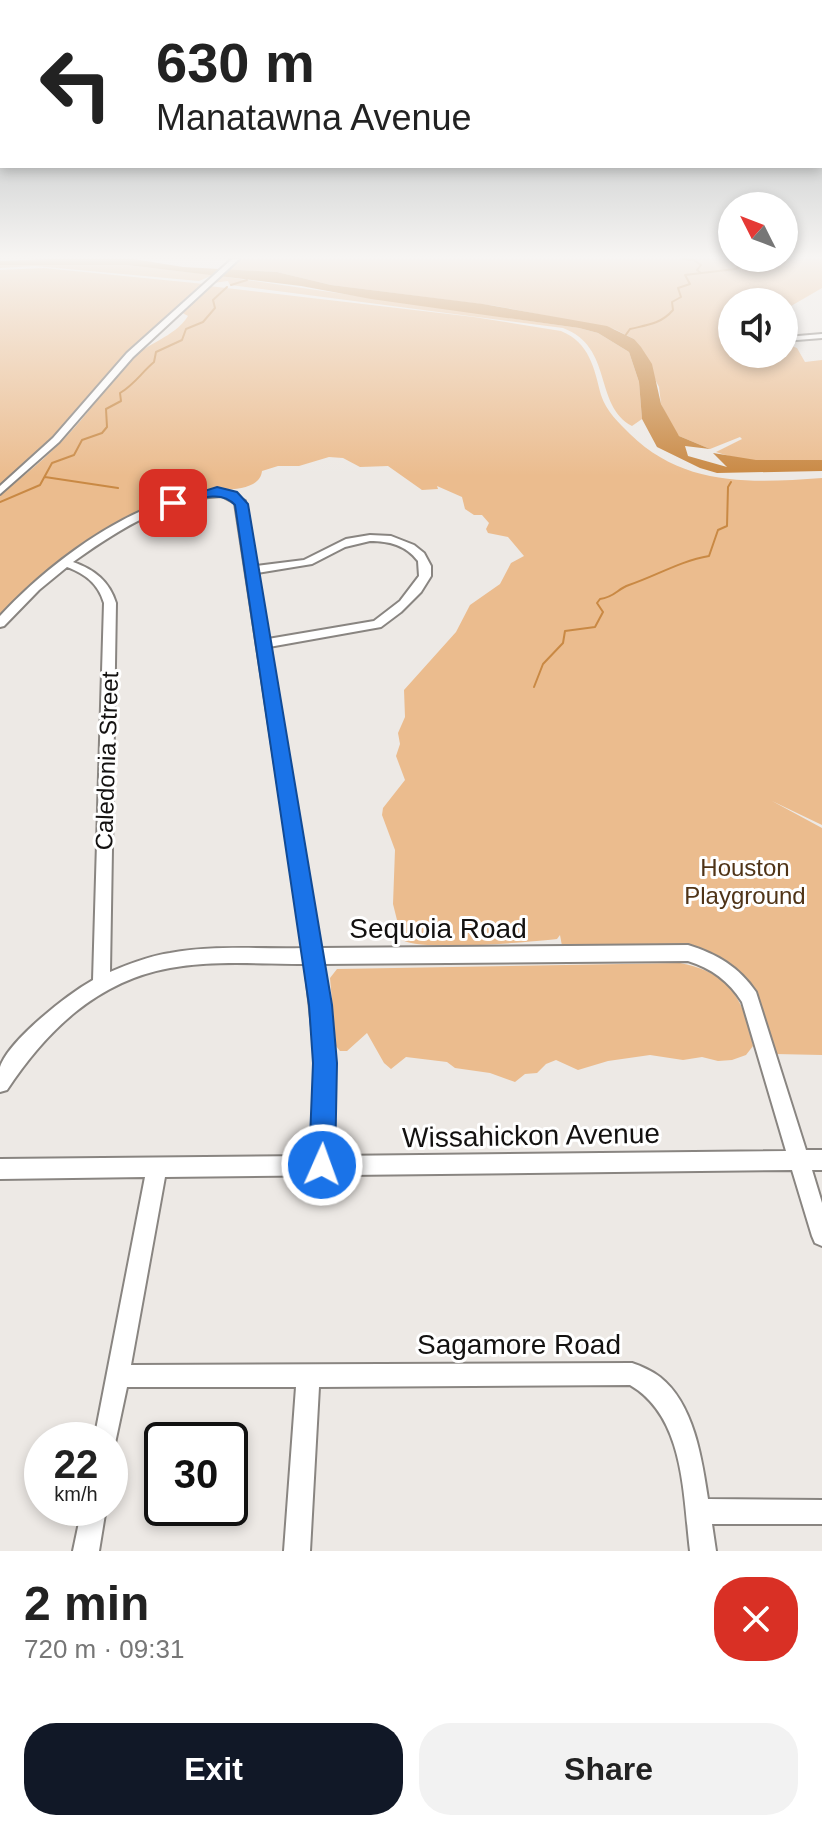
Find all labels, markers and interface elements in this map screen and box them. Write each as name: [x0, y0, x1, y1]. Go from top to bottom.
text: 630 m: [156, 31, 315, 94]
icon: left: [24, 32, 128, 136]
text: Manatawna Avenue: [156, 97, 472, 138]
north arrow: [718, 192, 798, 272]
map controls: [718, 192, 798, 368]
button: sound: [718, 288, 798, 368]
pin: [139, 469, 207, 537]
icon: arrive: [151, 481, 195, 525]
street label: Caledonia Street: [90, 671, 123, 851]
park label: Houston Playground: [684, 854, 806, 909]
street label: Sequoia Road: [349, 913, 527, 944]
street label: Wissahickon Avenue: [402, 1118, 660, 1153]
position arrow: [280, 1123, 364, 1207]
street label: Sagamore Road: [417, 1329, 621, 1360]
speed limit sign: 30: [144, 1422, 248, 1526]
text: 22: [54, 1442, 98, 1486]
text: km/h: [54, 1483, 98, 1505]
text: 2 min: [24, 1577, 149, 1630]
button: close: [714, 1577, 798, 1661]
text: 720 m · 09:31: [24, 1634, 184, 1664]
button: Exit: [24, 1723, 403, 1815]
button: Share: [419, 1723, 798, 1815]

